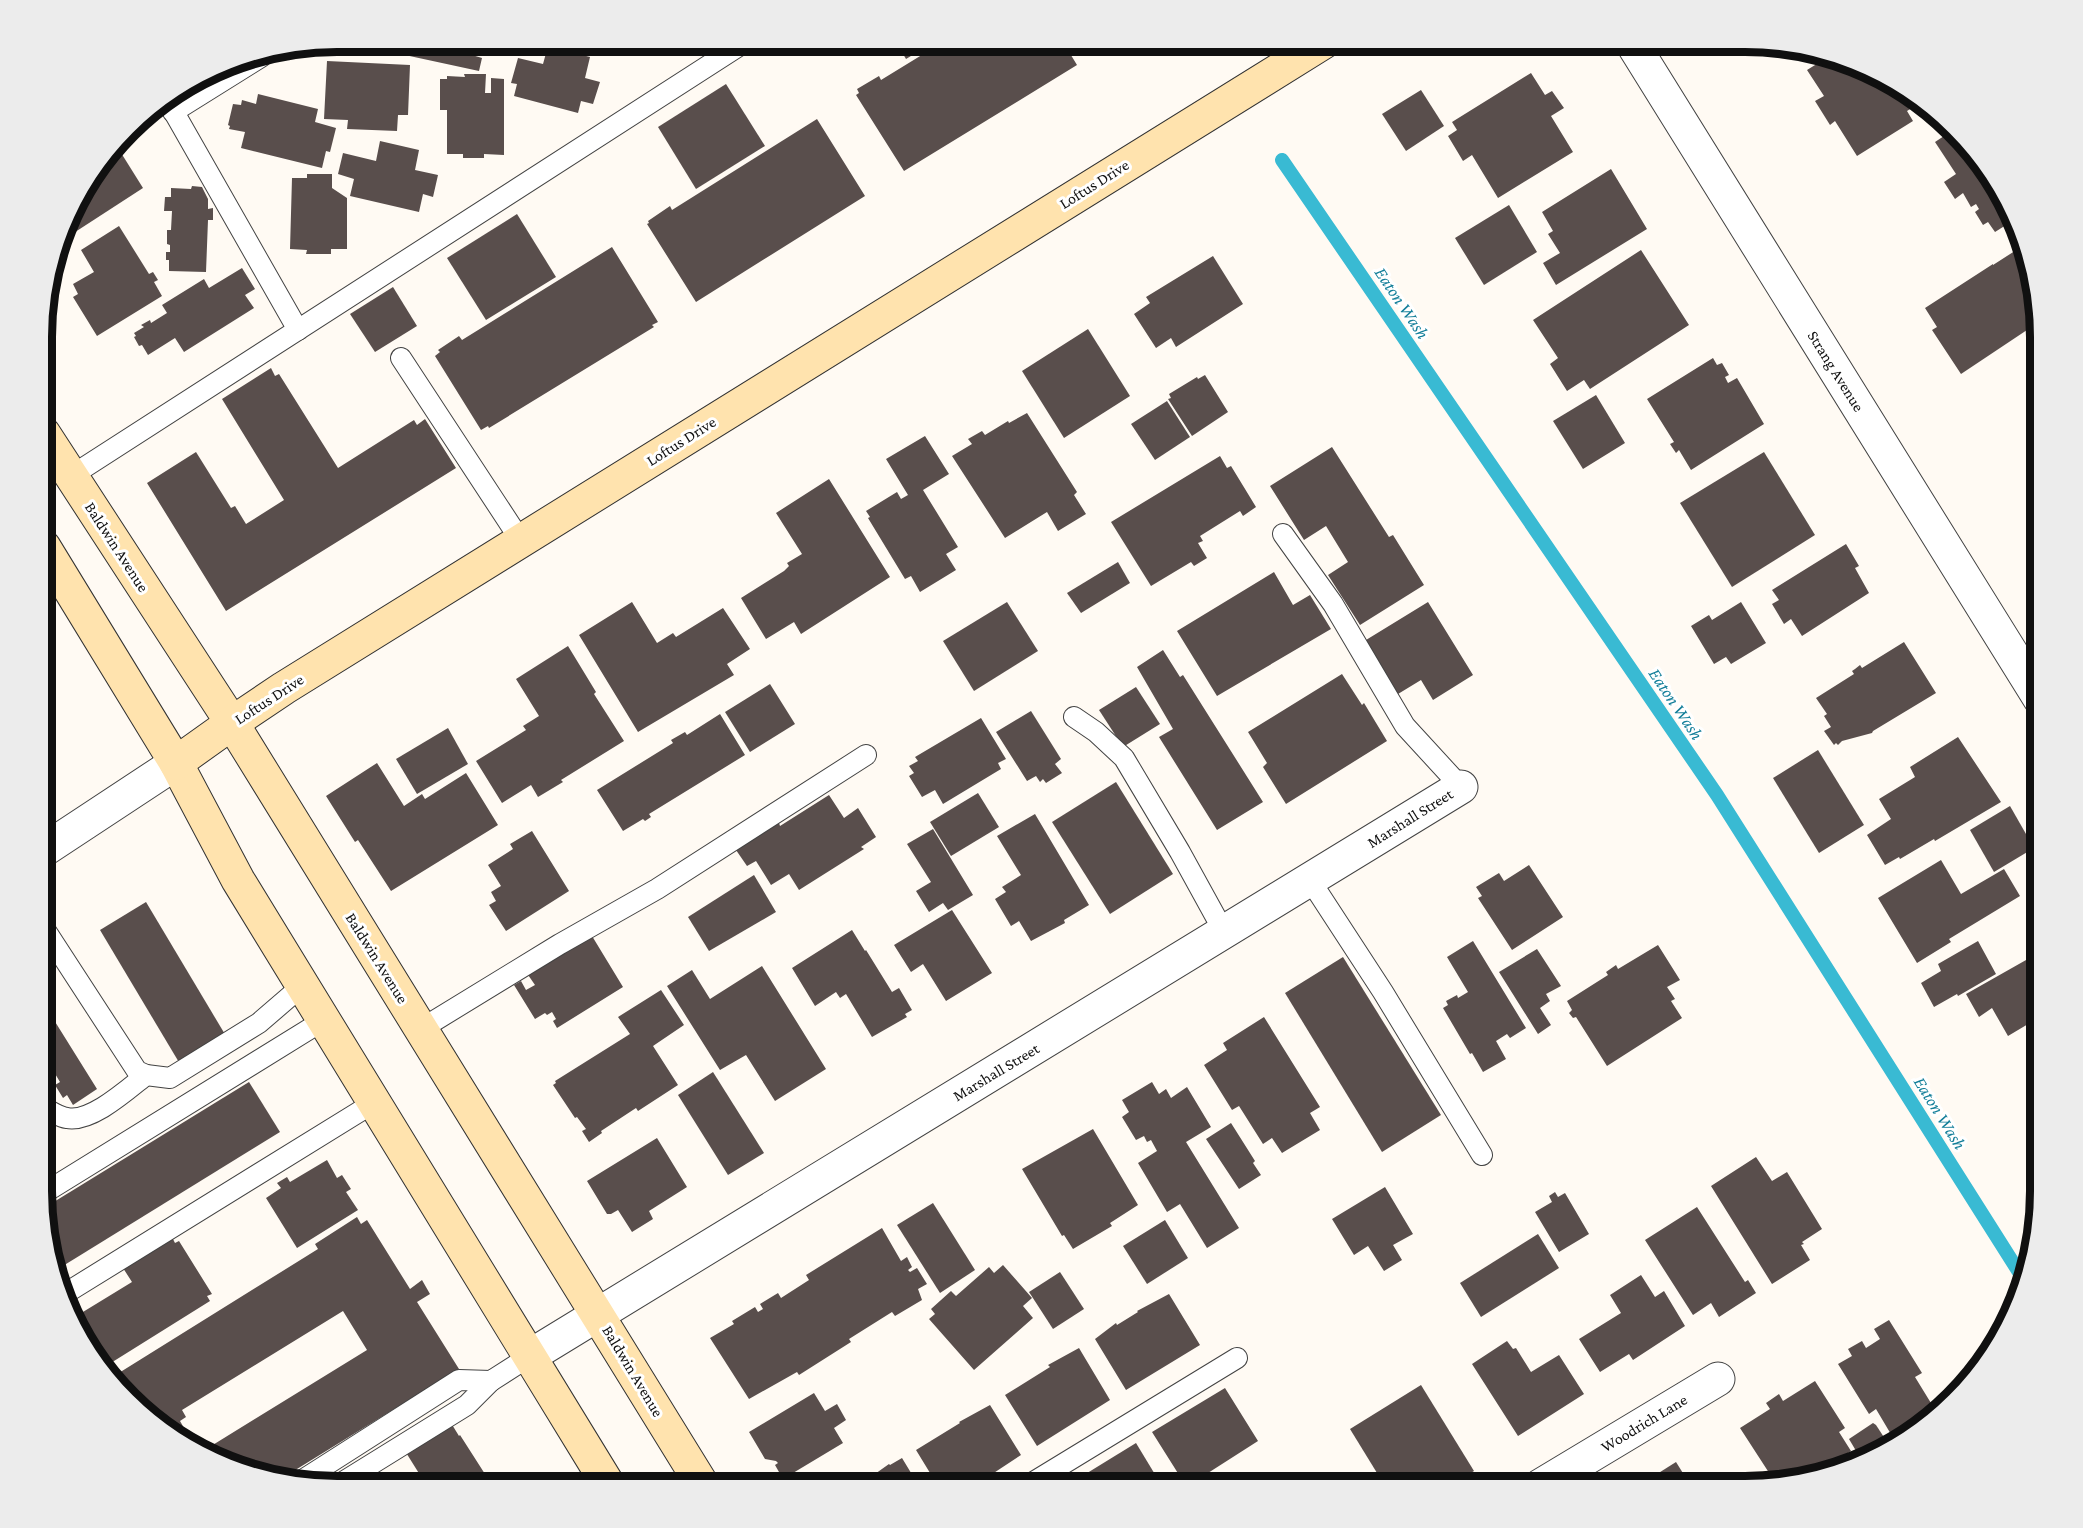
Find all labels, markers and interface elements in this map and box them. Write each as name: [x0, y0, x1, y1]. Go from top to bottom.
street label: Loftus Drive: [1056, 156, 1132, 212]
water label: Eaton Wash: [1371, 263, 1433, 343]
street label: Strang Avenue: [1804, 327, 1868, 415]
street label: Loftus Drive: [643, 413, 719, 469]
street label: Baldwin Avenue: [82, 499, 152, 595]
water label: Eaton Wash: [1645, 664, 1707, 744]
street label: Loftus Drive: [231, 670, 307, 728]
street label: Marshall Street: [1364, 785, 1456, 851]
street label: Baldwin Avenue: [342, 910, 412, 1006]
street label: Marshall Street: [950, 1039, 1043, 1104]
water label: Eaton Wash: [1910, 1073, 1970, 1153]
street label: Baldwin Avenue: [599, 1322, 667, 1420]
street label: Woodrich Lane: [1598, 1391, 1690, 1455]

